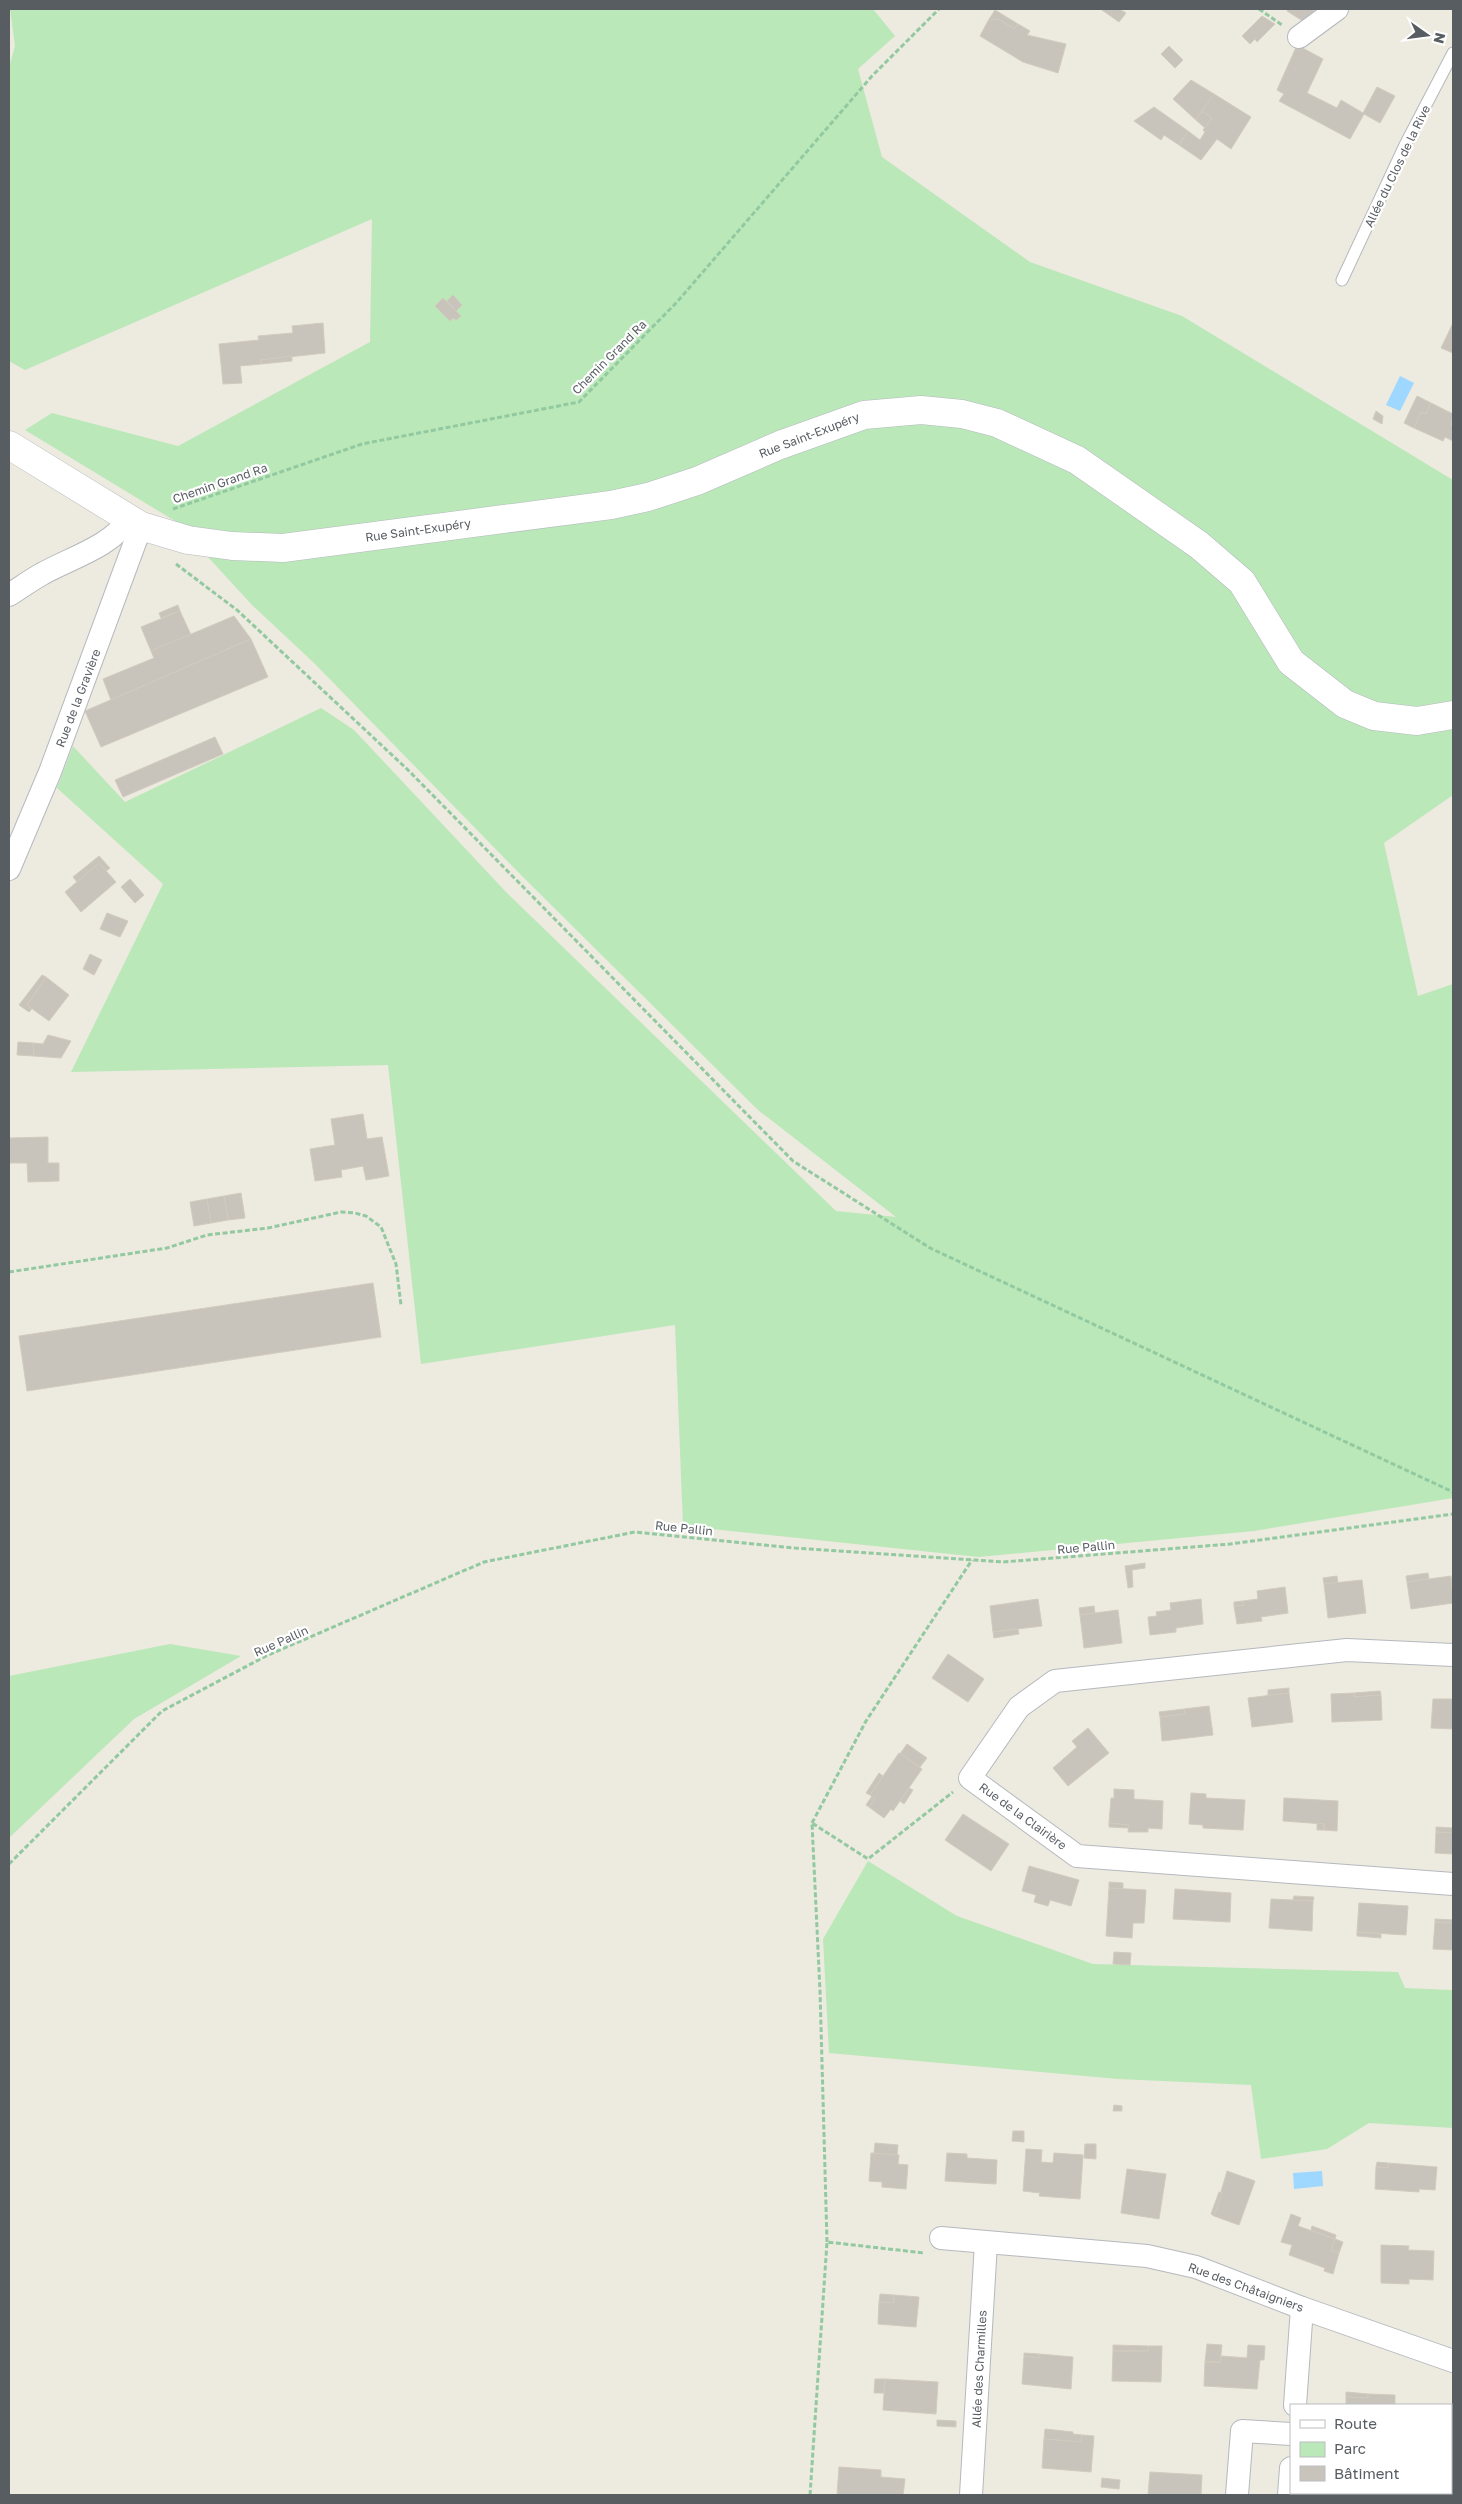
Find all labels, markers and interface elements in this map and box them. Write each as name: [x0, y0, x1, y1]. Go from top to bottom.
north arrow: [1402, 10, 1452, 60]
text: N: [1431, 31, 1450, 45]
street label: Allée du Clos de la Rive: [1361, 102, 1433, 230]
street label: Chemin Grand Ra: [569, 317, 649, 397]
street label: Rue Saint-Exupéry: [757, 409, 862, 461]
street label: Chemin Grand Ra: [171, 460, 269, 506]
street label: Rue Saint-Exupéry: [364, 515, 472, 545]
street label: Rue de la Gravière: [52, 647, 104, 749]
street label: Rue Pallin: [654, 1518, 714, 1538]
street label: Rue Pallin: [1056, 1537, 1116, 1557]
street label: Rue Pallin: [251, 1622, 311, 1660]
street label: Rue de la Clairière: [976, 1779, 1070, 1853]
street label: Rue des Châtaigniers: [1186, 2259, 1306, 2315]
street label: Allée des Charmilles: [968, 2310, 990, 2428]
legend: [1290, 2404, 1452, 2494]
text: Route: [1334, 2414, 1377, 2432]
text: Parc: [1334, 2439, 1366, 2457]
text: Bâtiment: [1334, 2464, 1399, 2482]

